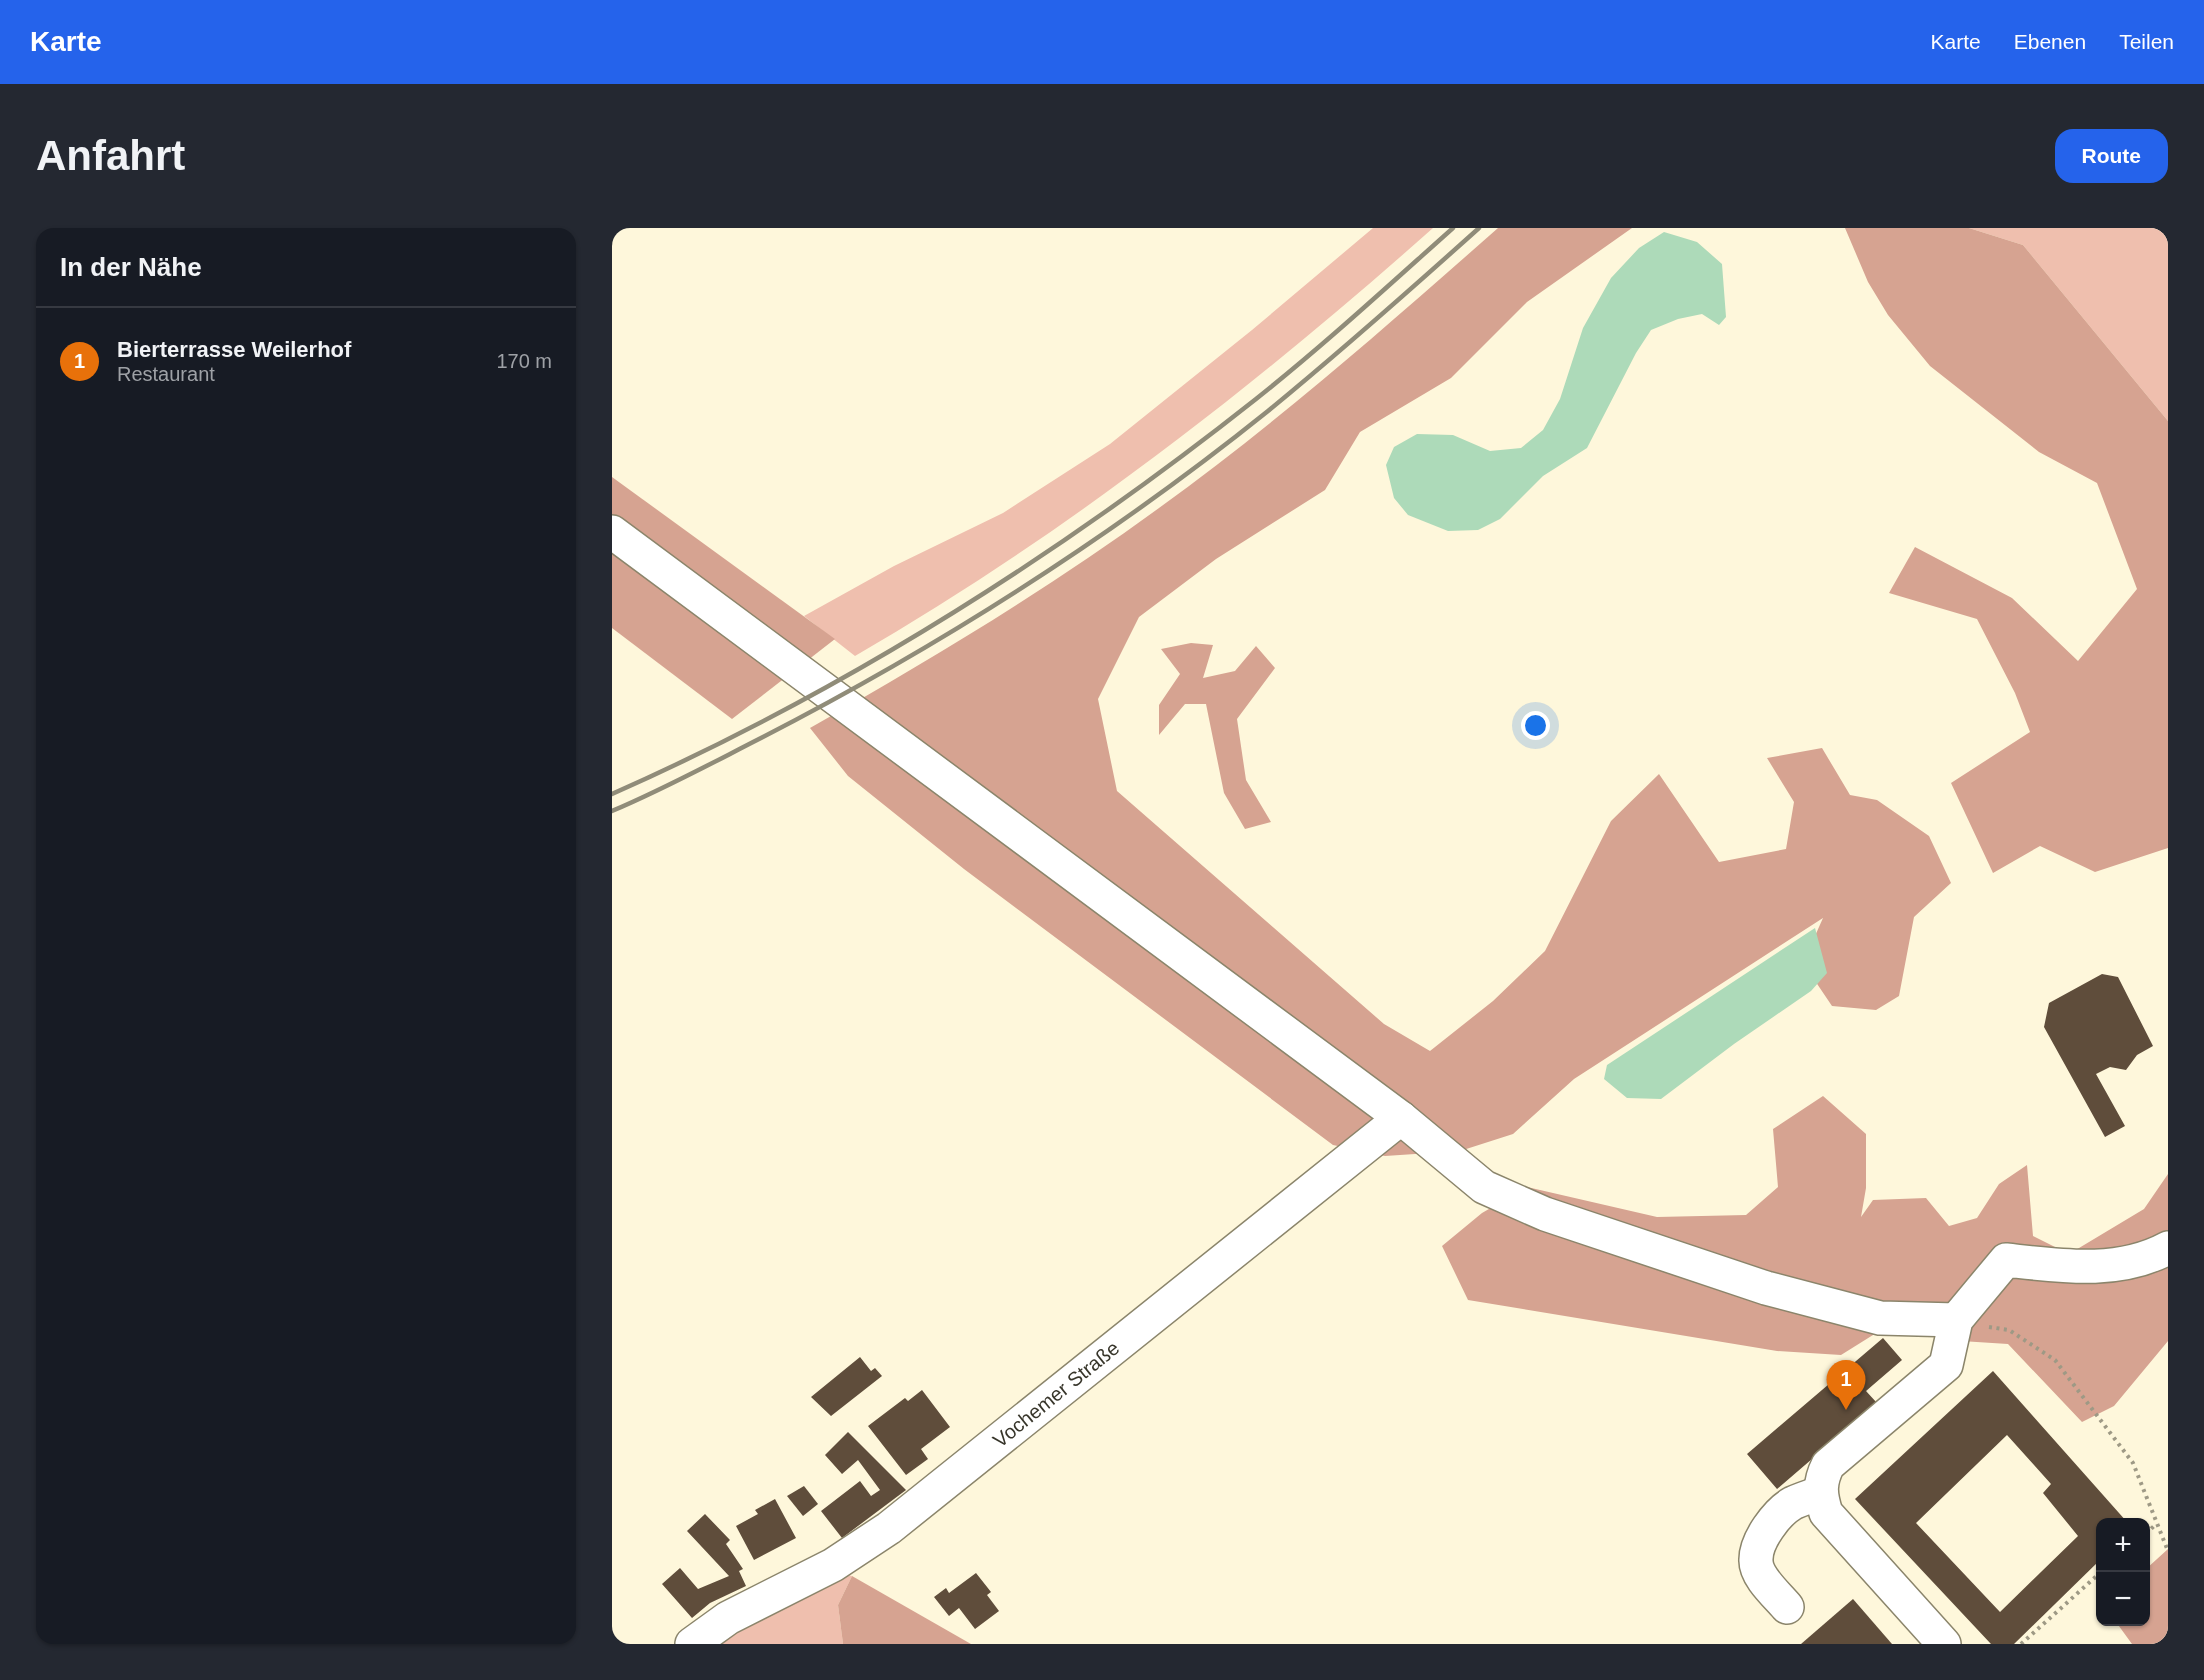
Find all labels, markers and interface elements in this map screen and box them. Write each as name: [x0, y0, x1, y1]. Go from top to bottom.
text: Karte: [30, 26, 102, 57]
text: Karte: [1931, 30, 1981, 53]
text: Ebenen: [2014, 30, 2086, 53]
text: Teilen: [2119, 30, 2174, 53]
button: Route: [2055, 129, 2168, 183]
text: Anfahrt: [36, 132, 185, 179]
text: In der Nähe: [60, 252, 202, 282]
text: Bierterrasse Weilerhof: [117, 337, 351, 362]
text: 1: [74, 350, 85, 372]
text: 170 m: [496, 350, 552, 372]
text: Restaurant: [117, 363, 215, 385]
your location: [1521, 711, 1550, 740]
street label: Vochemer Straße: [989, 1336, 1123, 1452]
pin: 1: [1826, 1360, 1866, 1410]
map controls: [2096, 1518, 2150, 1626]
button: +: [2096, 1518, 2150, 1572]
button: −: [2096, 1572, 2150, 1626]

